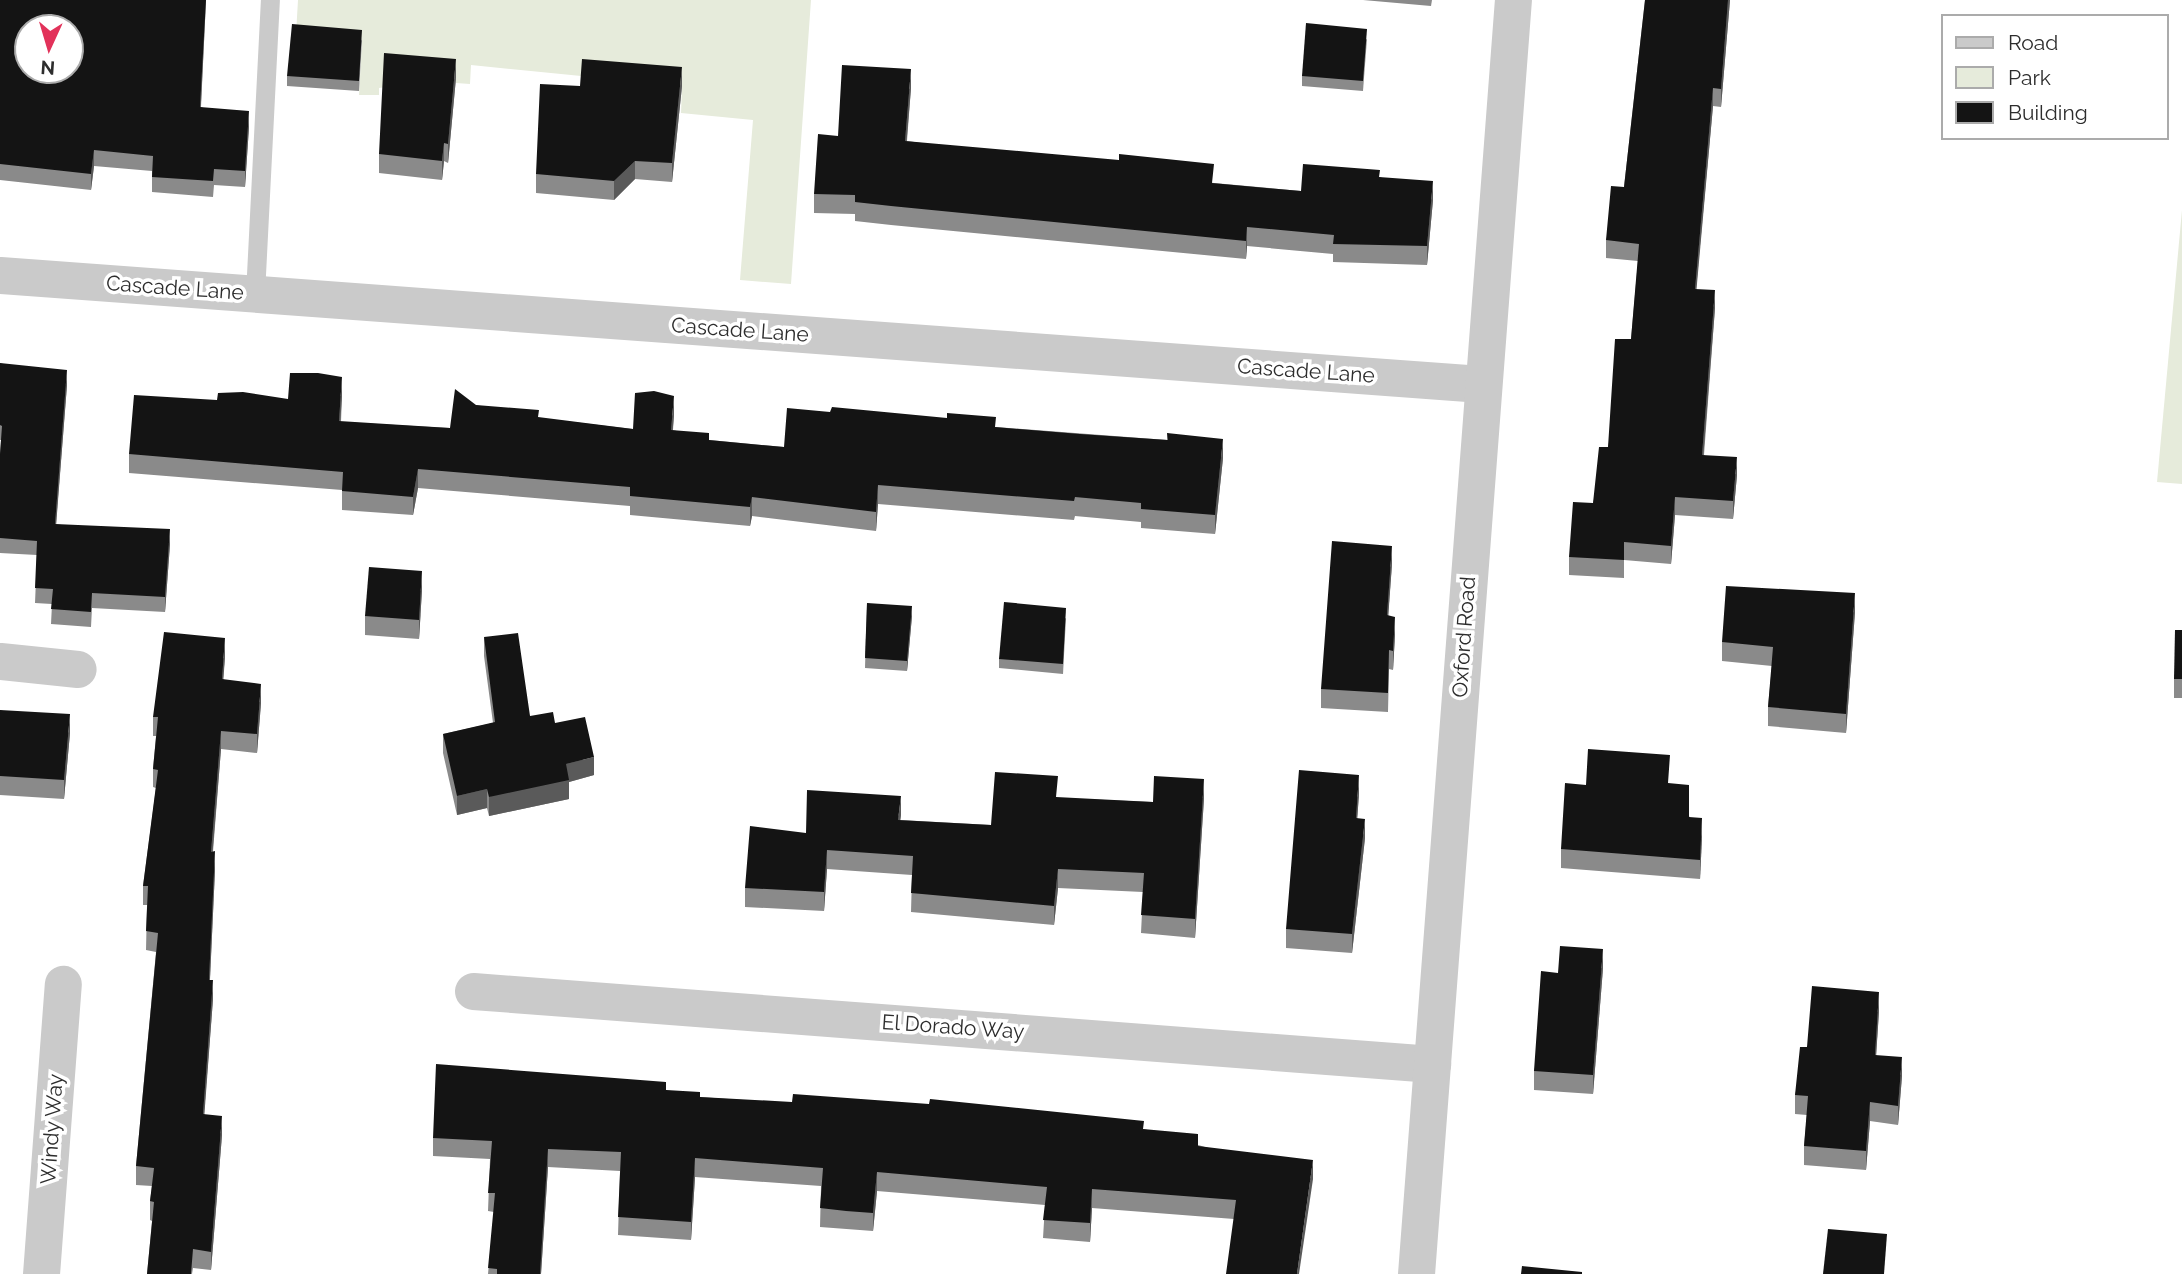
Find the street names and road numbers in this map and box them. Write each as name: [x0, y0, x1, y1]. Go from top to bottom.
street label: Cascade Lane: [105, 271, 245, 305]
street label: Cascade Lane: [670, 313, 810, 347]
street label: Cascade Lane: [1236, 354, 1376, 388]
street label: Oxford Road: [1447, 576, 1481, 698]
street label: El Dorado Way: [880, 1009, 1026, 1045]
street label: Windy Way: [36, 1072, 68, 1186]

